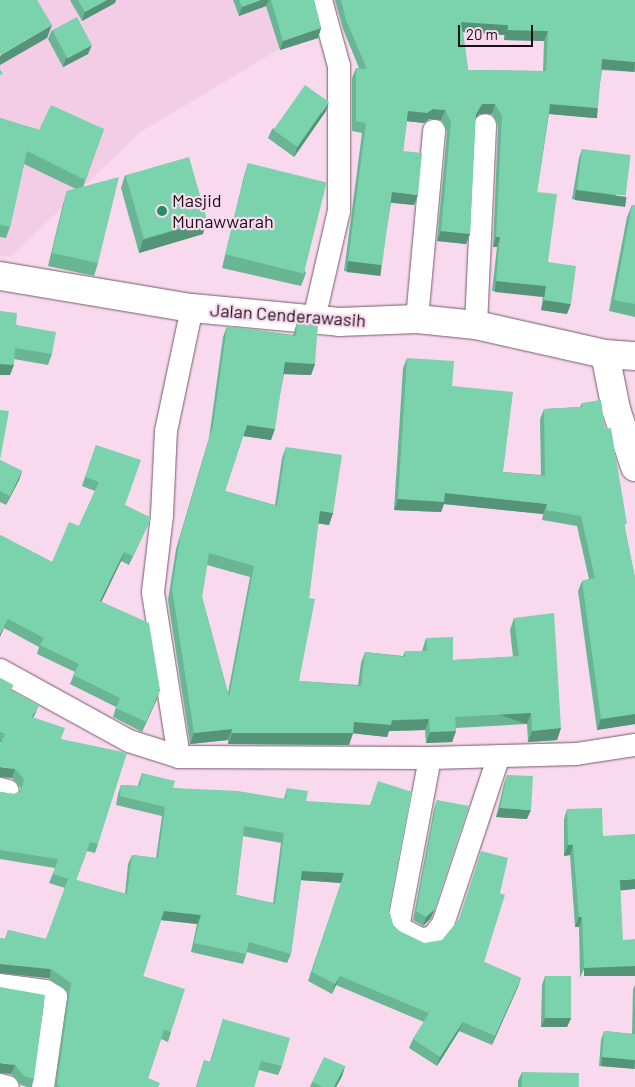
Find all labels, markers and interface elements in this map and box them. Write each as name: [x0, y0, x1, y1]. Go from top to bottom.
scale bar: [460, 15, 535, 47]
text: 20 m: [466, 25, 498, 43]
place label: Masjid Munawwarah: [172, 190, 274, 232]
marker: Masjid Munawwarah: [156, 205, 168, 217]
street label: Jalan Cenderawasih: [209, 299, 367, 331]

